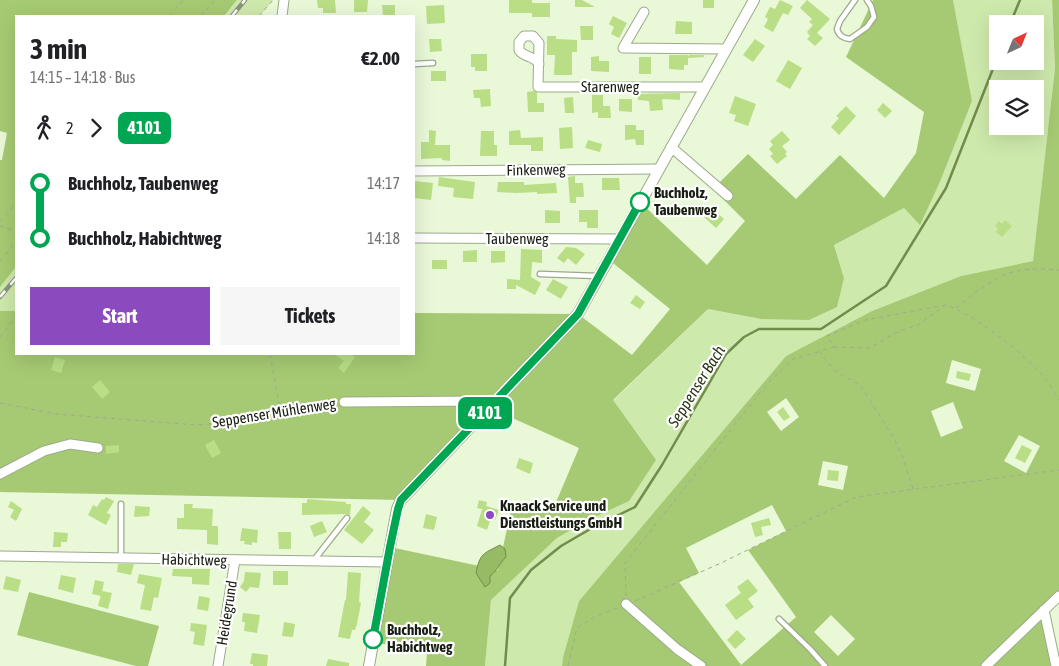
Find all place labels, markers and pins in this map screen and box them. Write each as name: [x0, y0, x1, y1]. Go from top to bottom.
place label: Buchholz, Taubenweg: [654, 184, 718, 218]
marker: Buchholz, Taubenweg: [630, 192, 650, 212]
place label: Knaack Service und Dienstleistungs GmbH: [500, 497, 622, 531]
marker: Knaack Service und Dienstleistungs GmbH: [484, 509, 496, 521]
place label: Buchholz, Habichtweg: [387, 621, 453, 655]
marker: Buchholz, Habichtweg: [363, 629, 383, 649]

